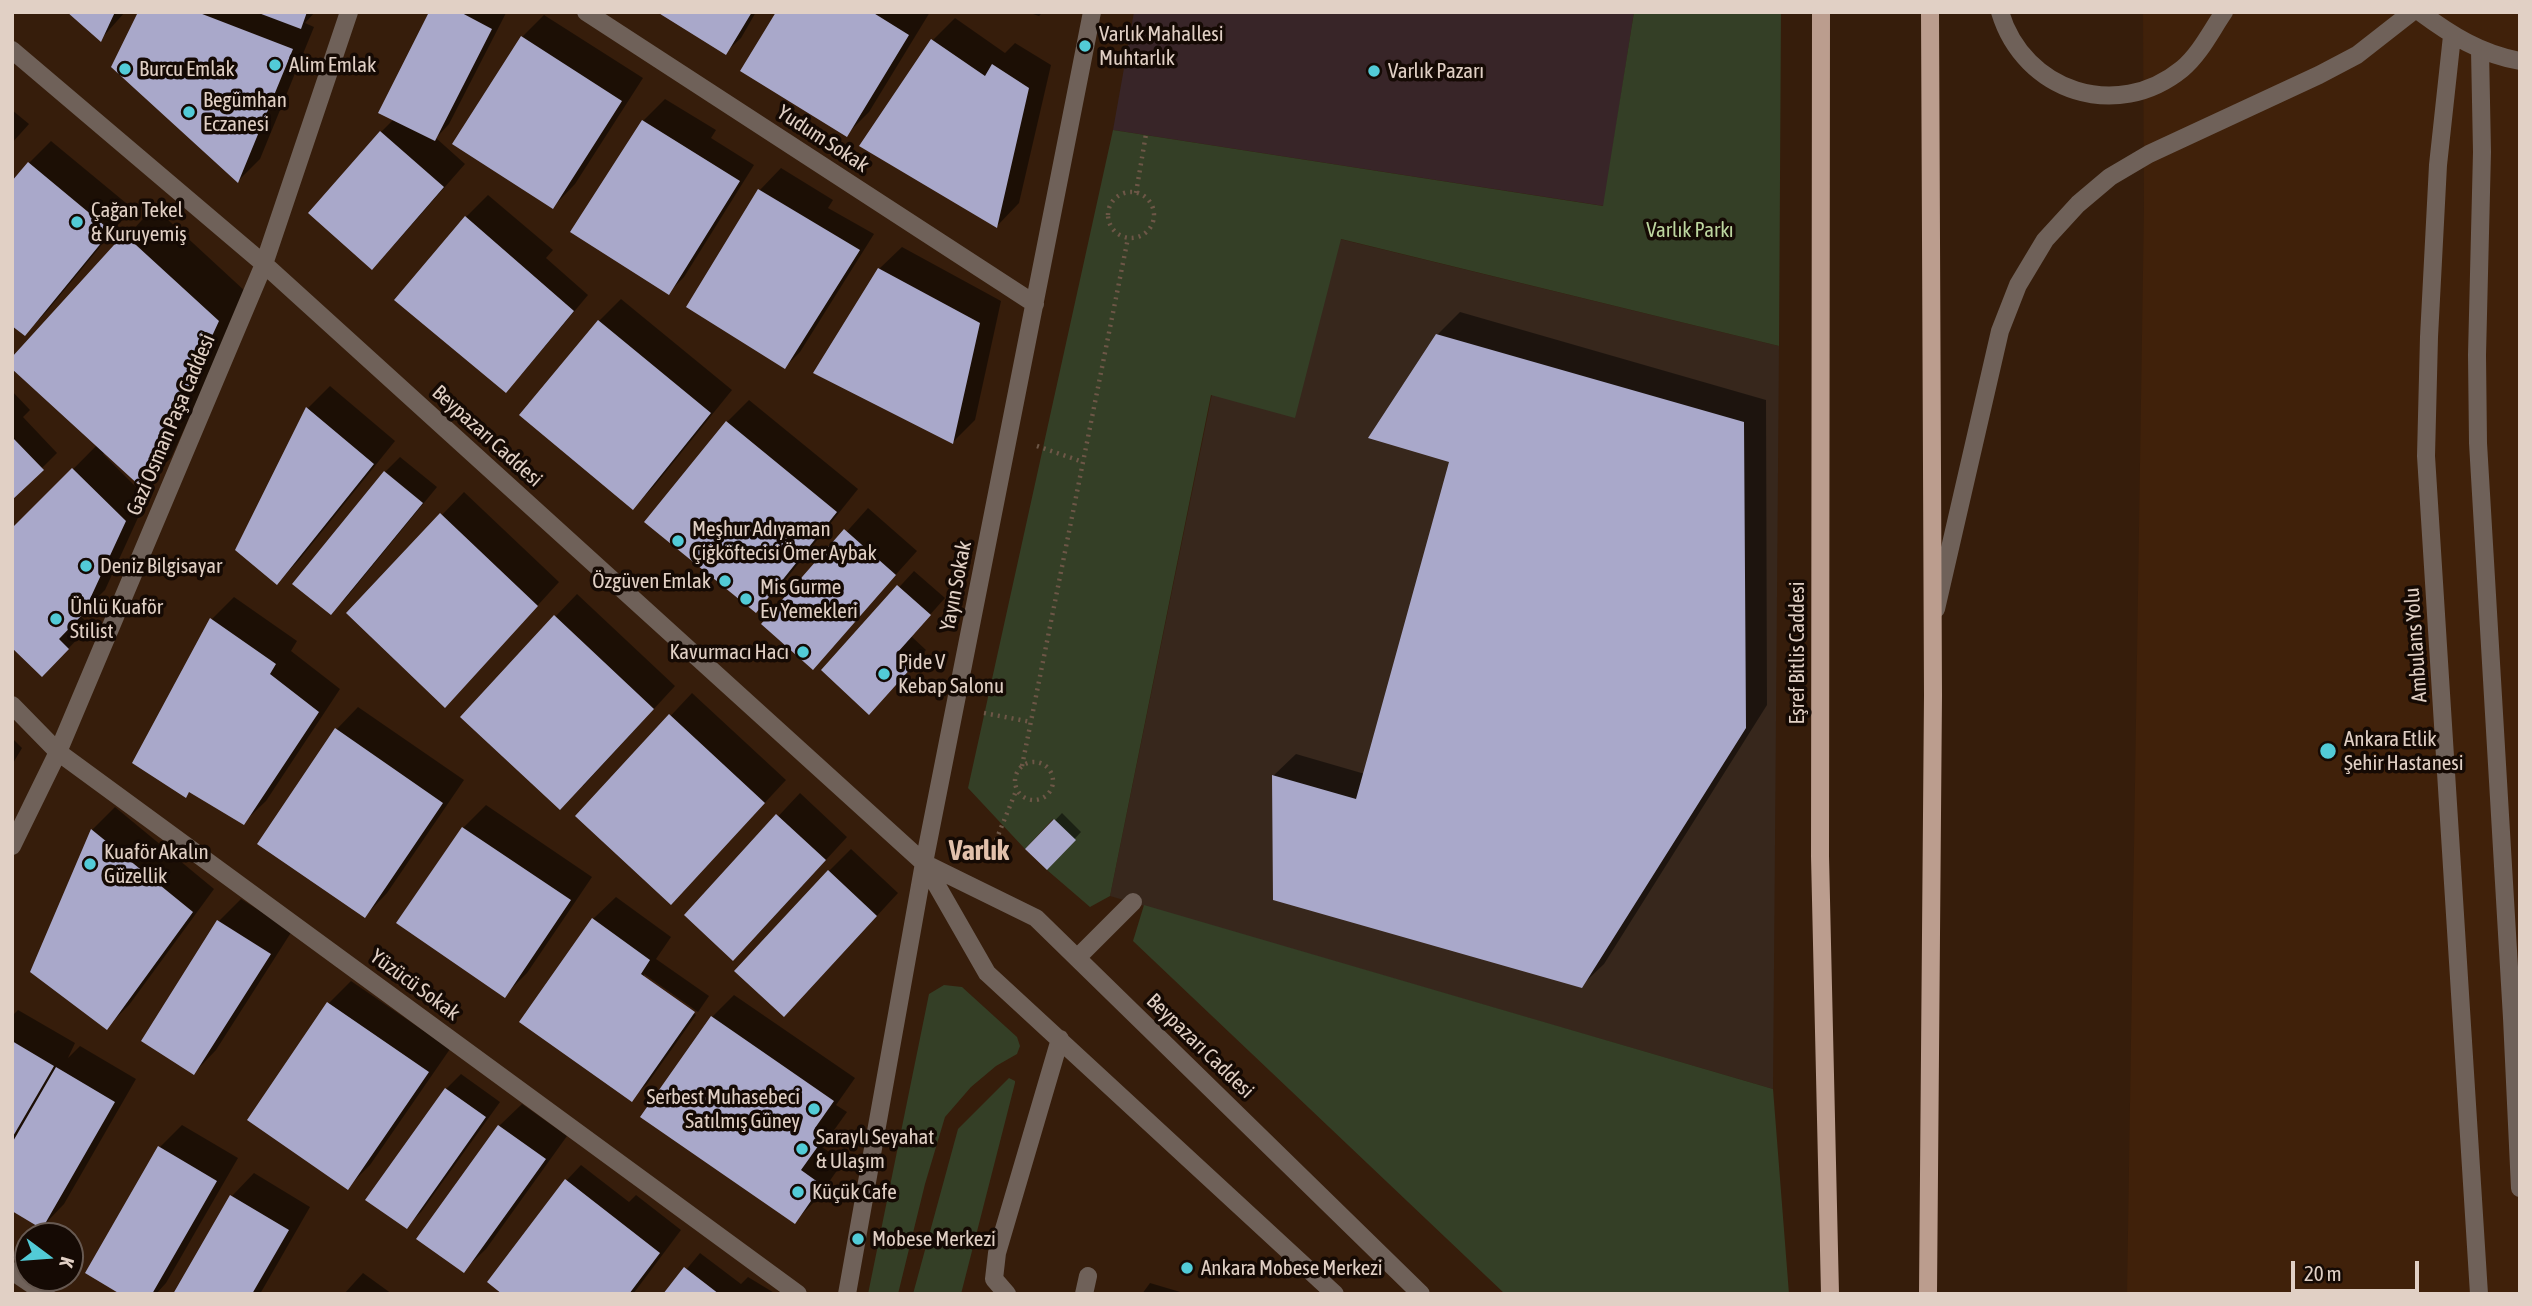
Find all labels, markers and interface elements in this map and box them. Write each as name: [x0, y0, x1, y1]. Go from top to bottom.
place label: Varlık Mahallesi Muhtarlık: [1099, 21, 1224, 71]
marker: Varlık Mahallesi Muhtarlık: [1077, 38, 1093, 54]
place label: Alim Emlak: [289, 52, 376, 78]
place label: Burcu Emlak: [139, 56, 235, 82]
marker: Alim Emlak: [267, 57, 283, 73]
place label: Varlık Pazarı: [1388, 58, 1484, 84]
marker: Burcu Emlak: [117, 61, 133, 77]
marker: Varlık Pazarı: [1366, 63, 1382, 79]
place label: Begümhan Eczanesi: [203, 87, 287, 137]
street label: Yudum Sokak: [772, 100, 874, 178]
marker: Begümhan Eczanesi: [181, 104, 197, 120]
place label: Çağan Tekel & Kuruyemiş: [91, 197, 187, 247]
marker: Çağan Tekel & Kuruyemiş: [69, 214, 85, 230]
park label: Varlık Parkı: [1646, 217, 1734, 243]
street label: Gazi Osman Paşa Caddesi: [121, 331, 221, 519]
street label: Beypazarı Caddesi: [427, 380, 547, 492]
place label: Meşhur Adıyaman Çiğköftecisi Ömer Aybak: [692, 516, 877, 566]
marker: Meşhur Adıyaman Çiğköftecisi Ömer Aybak: [670, 533, 686, 549]
street label: Yayın Sokak: [935, 539, 977, 633]
place label: Deniz Bilgisayar: [100, 553, 222, 579]
marker: Deniz Bilgisayar: [78, 558, 94, 574]
place label: Özgüven Emlak: [592, 568, 711, 594]
marker: Özgüven Emlak: [717, 573, 733, 589]
place label: Mis Gurme Ev Yemekleri: [760, 574, 858, 624]
street label: Eşref Bitlis Caddesi: [1784, 581, 1810, 725]
street label: Ambulans Yolu: [2399, 587, 2433, 703]
marker: Mis Gurme Ev Yemekleri: [738, 591, 754, 607]
place label: Ünlü Kuaför Stilist: [70, 594, 163, 644]
marker: Ünlü Kuaför Stilist: [48, 611, 64, 627]
place label: Kavurmacı Hacı: [669, 639, 789, 665]
marker: Kavurmacı Hacı: [795, 644, 811, 660]
place label: Pide V Kebap Salonu: [898, 649, 1004, 699]
marker: Pide V Kebap Salonu: [876, 666, 892, 682]
place label: Ankara Etlik Şehir Hastanesi: [2344, 726, 2464, 776]
marker: Ankara Etlik Şehir Hastanesi: [2318, 741, 2338, 761]
district label: Varlık: [949, 834, 1009, 868]
place label: Kuaför Akalın Güzellik: [104, 839, 209, 889]
marker: Kuaför Akalın Güzellik: [82, 856, 98, 872]
street label: Yüzücü Sokak: [365, 944, 465, 1026]
street label: Beypazarı Caddesi: [1141, 988, 1259, 1104]
place label: Serbest Muhasebeci Satılmış Güney: [647, 1084, 800, 1134]
marker: Serbest Muhasebeci Satılmış Güney: [806, 1101, 822, 1117]
place label: Saraylı Seyahat & Ulaşım: [816, 1124, 934, 1174]
marker: Saraylı Seyahat & Ulaşım: [794, 1141, 810, 1157]
place label: Küçük Cafe: [812, 1179, 897, 1205]
marker: Küçük Cafe: [790, 1184, 806, 1200]
north arrow: [14, 1222, 84, 1292]
place label: Mobese Merkezi: [872, 1226, 996, 1252]
marker: Mobese Merkezi: [850, 1231, 866, 1247]
scale bar: [2294, 1246, 2422, 1290]
text: K: [55, 1255, 79, 1270]
place label: Ankara Mobese Merkezi: [1201, 1255, 1383, 1281]
marker: Ankara Mobese Merkezi: [1179, 1260, 1195, 1276]
text: 20 m: [2304, 1261, 2342, 1285]

